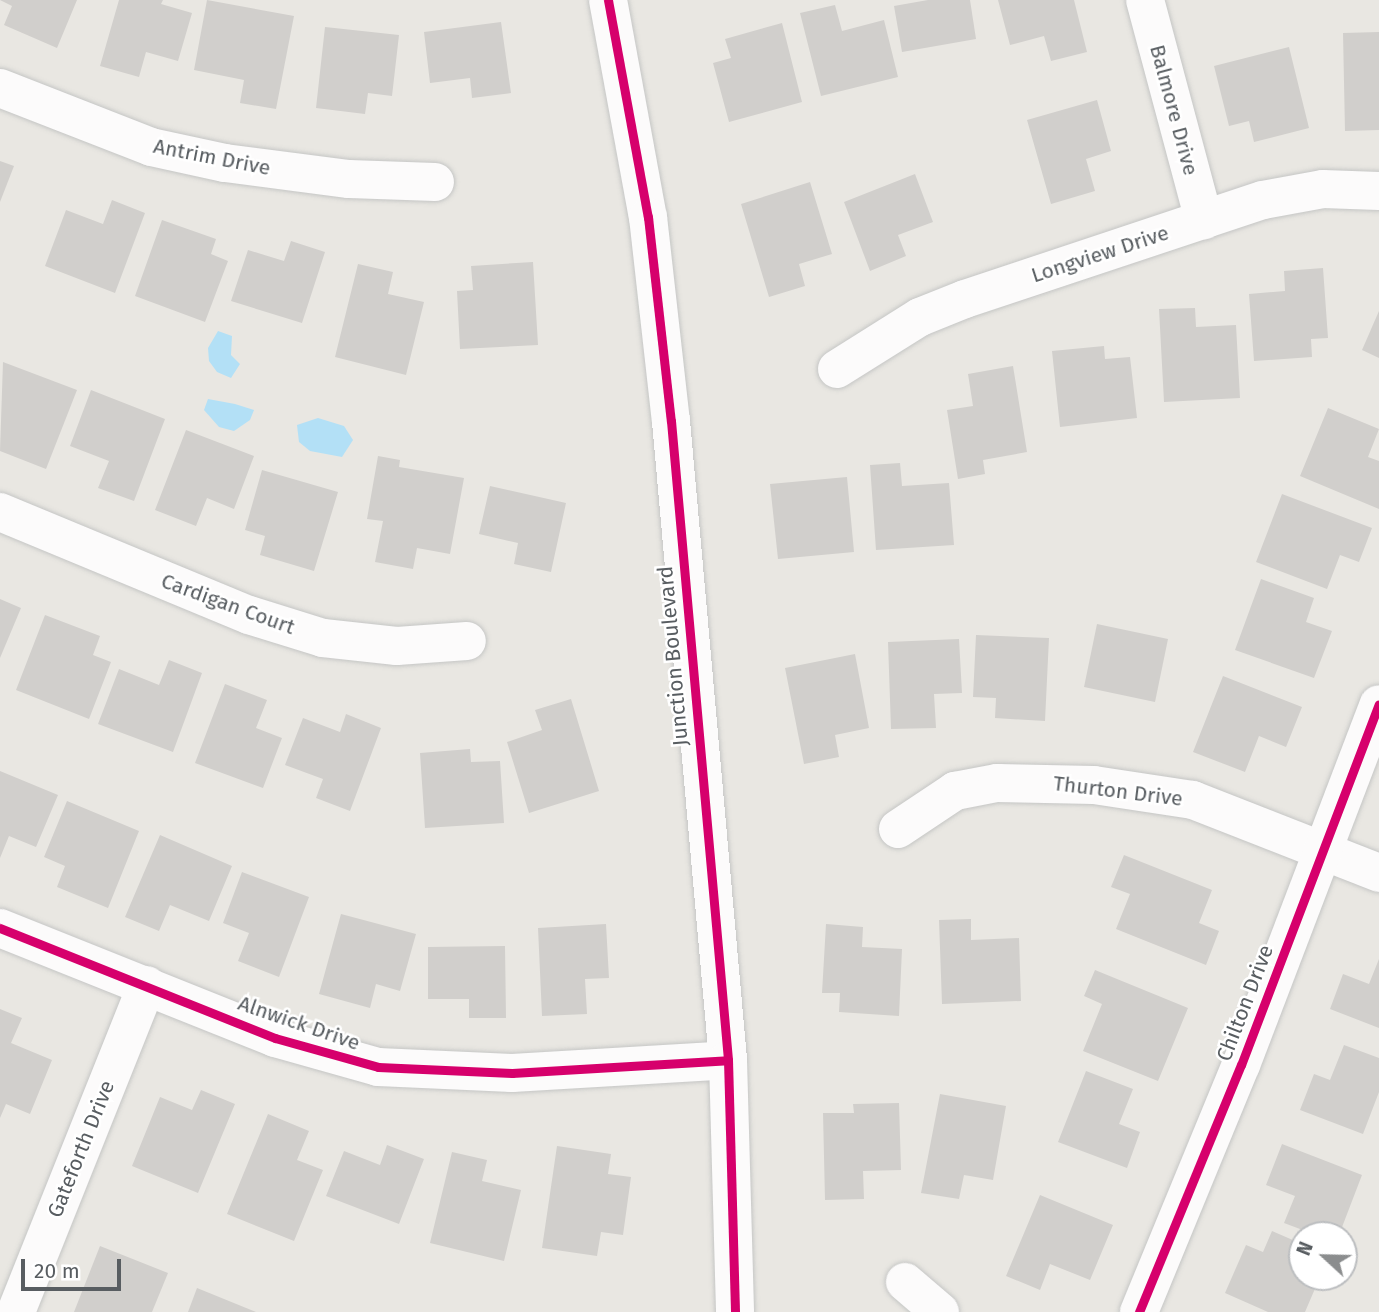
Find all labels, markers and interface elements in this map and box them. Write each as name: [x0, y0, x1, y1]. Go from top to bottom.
street label: Balmore Drive: [1144, 42, 1204, 178]
street label: Antrim Drive: [151, 133, 273, 181]
street label: Longview Drive: [1028, 220, 1172, 288]
street label: Junction Boulevard: [653, 565, 693, 747]
street label: Cardigan Court: [158, 568, 298, 640]
street label: Thurton Drive: [1052, 771, 1184, 811]
street label: Chilton Drive: [1211, 941, 1279, 1065]
street label: Alnwick Drive: [235, 990, 363, 1056]
street label: Gateforth Drive: [42, 1077, 120, 1221]
north arrow: [1288, 1221, 1358, 1291]
text: N: [1292, 1239, 1318, 1259]
scale bar: [24, 1246, 124, 1290]
text: 20 m: [34, 1258, 80, 1284]

